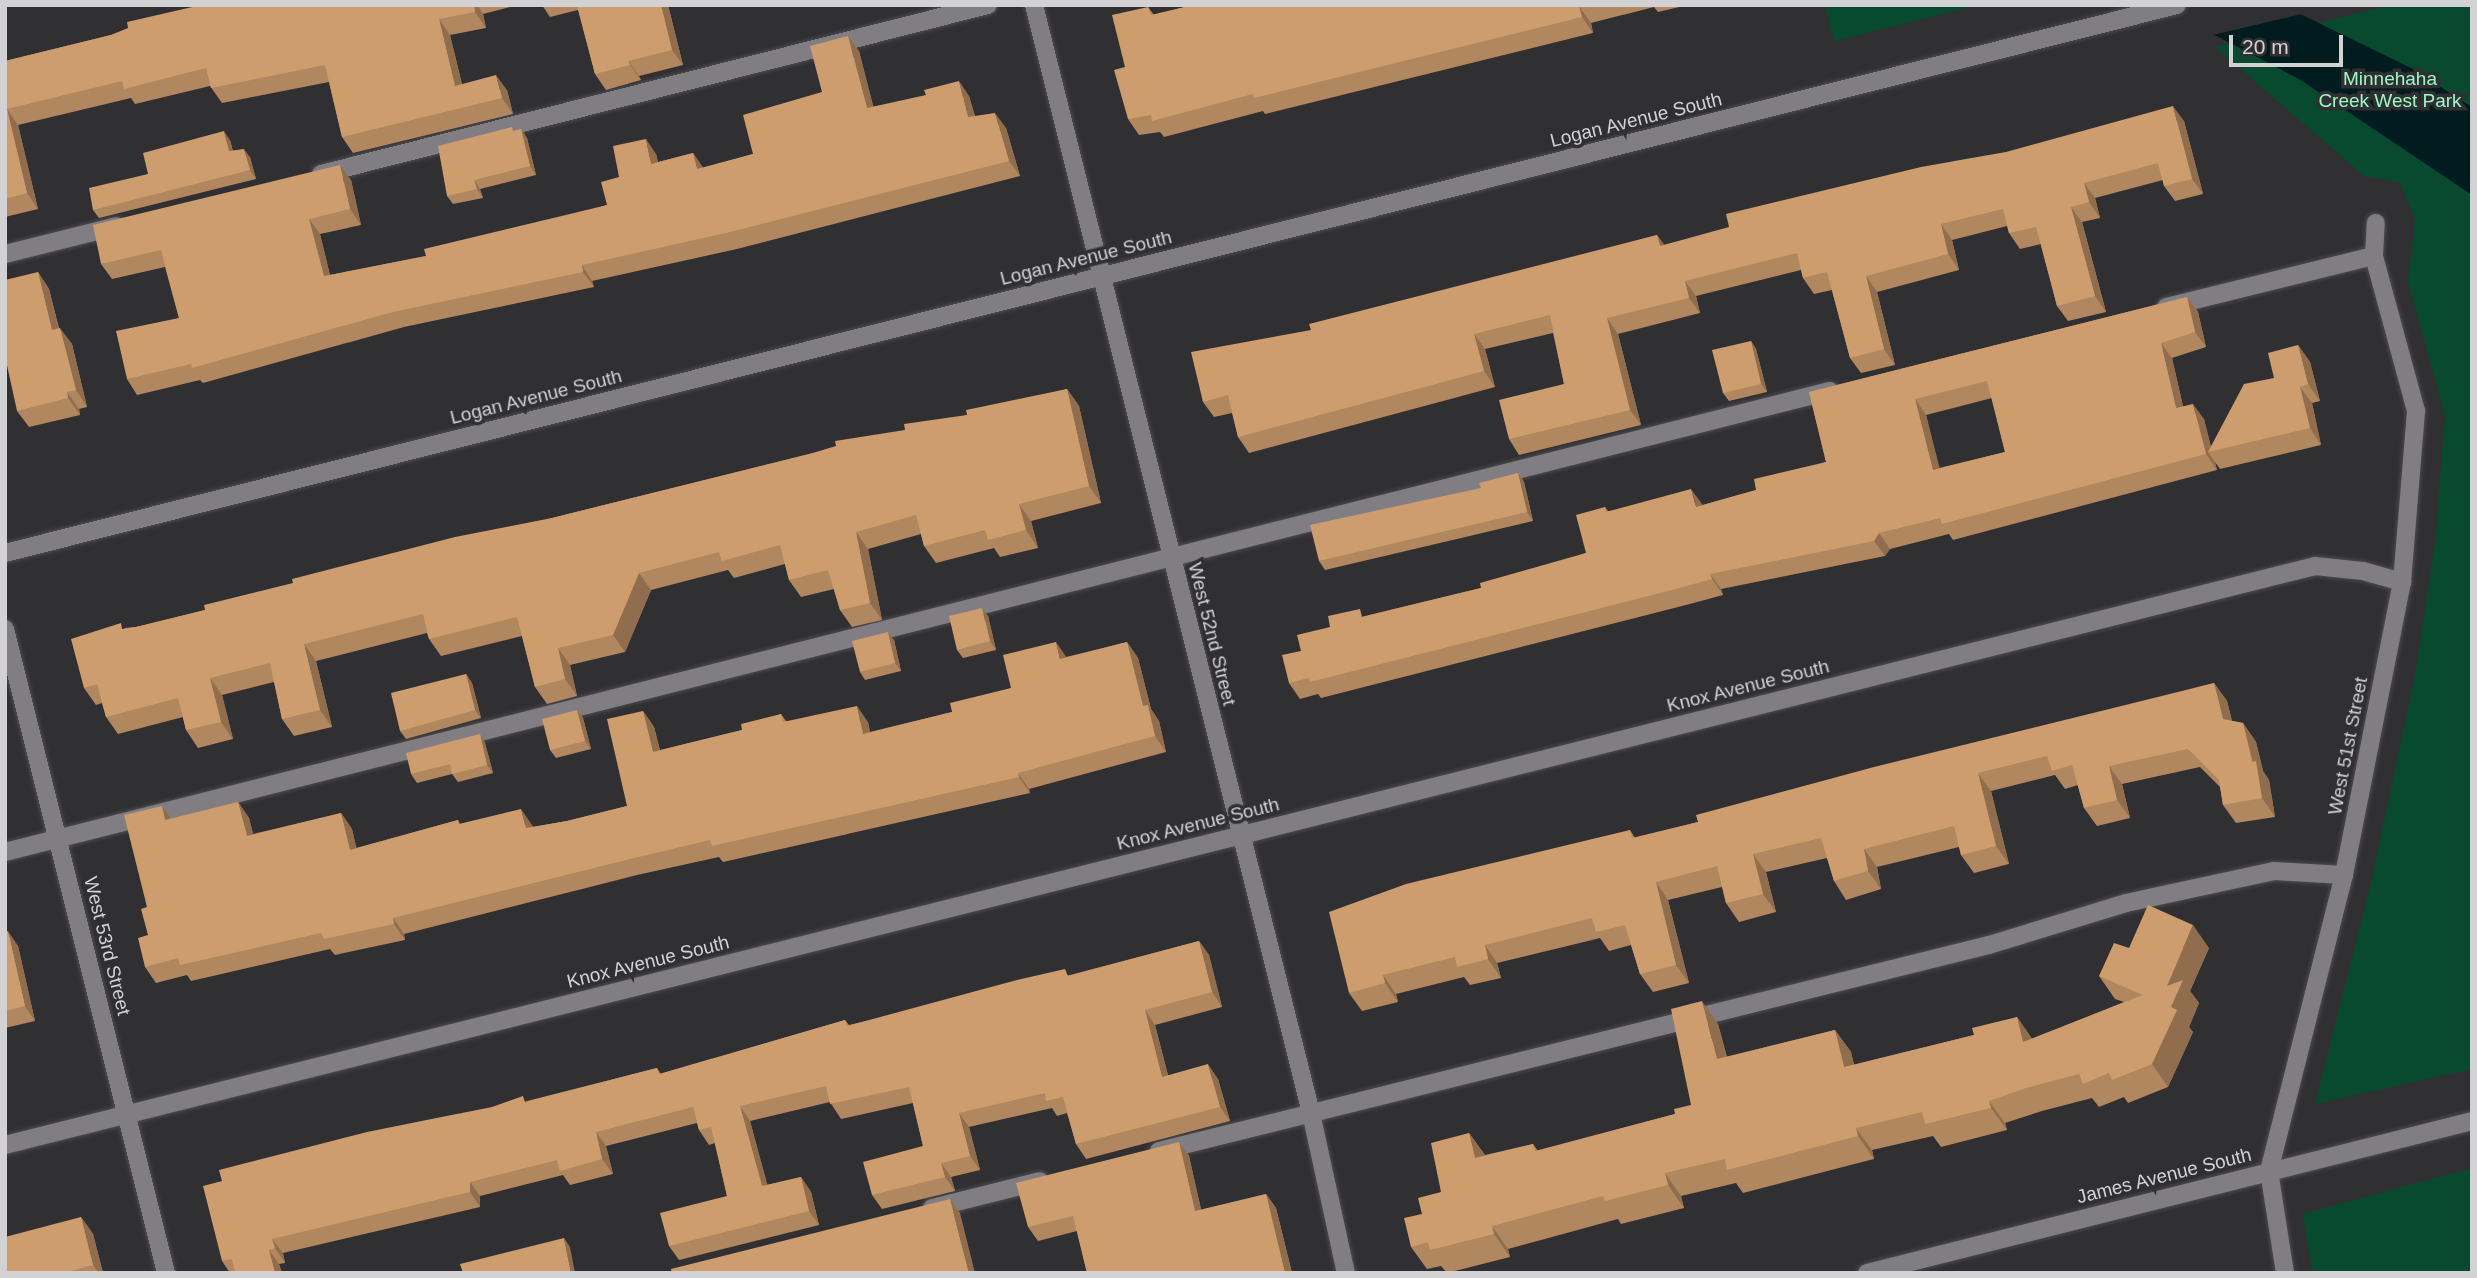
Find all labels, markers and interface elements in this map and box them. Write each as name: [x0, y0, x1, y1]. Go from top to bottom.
scale bar: [2232, 21, 2346, 65]
text: 20 m: [2242, 35, 2289, 58]
park label: Minnehaha Creek West Park: [2318, 68, 2462, 112]
street label: Logan Avenue South: [1547, 88, 1725, 152]
street label: Logan Avenue South: [997, 226, 1175, 290]
street label: Logan Avenue South: [447, 365, 625, 429]
street label: West 52nd Street: [1183, 560, 1241, 708]
street label: Knox Avenue South: [1664, 655, 1832, 717]
street label: West 51st Street: [2323, 675, 2373, 817]
street label: Knox Avenue South: [1114, 793, 1282, 855]
street label: West 53rd Street: [79, 874, 135, 1018]
street label: Knox Avenue South: [564, 931, 732, 993]
street label: James Avenue South: [2074, 1143, 2254, 1209]

